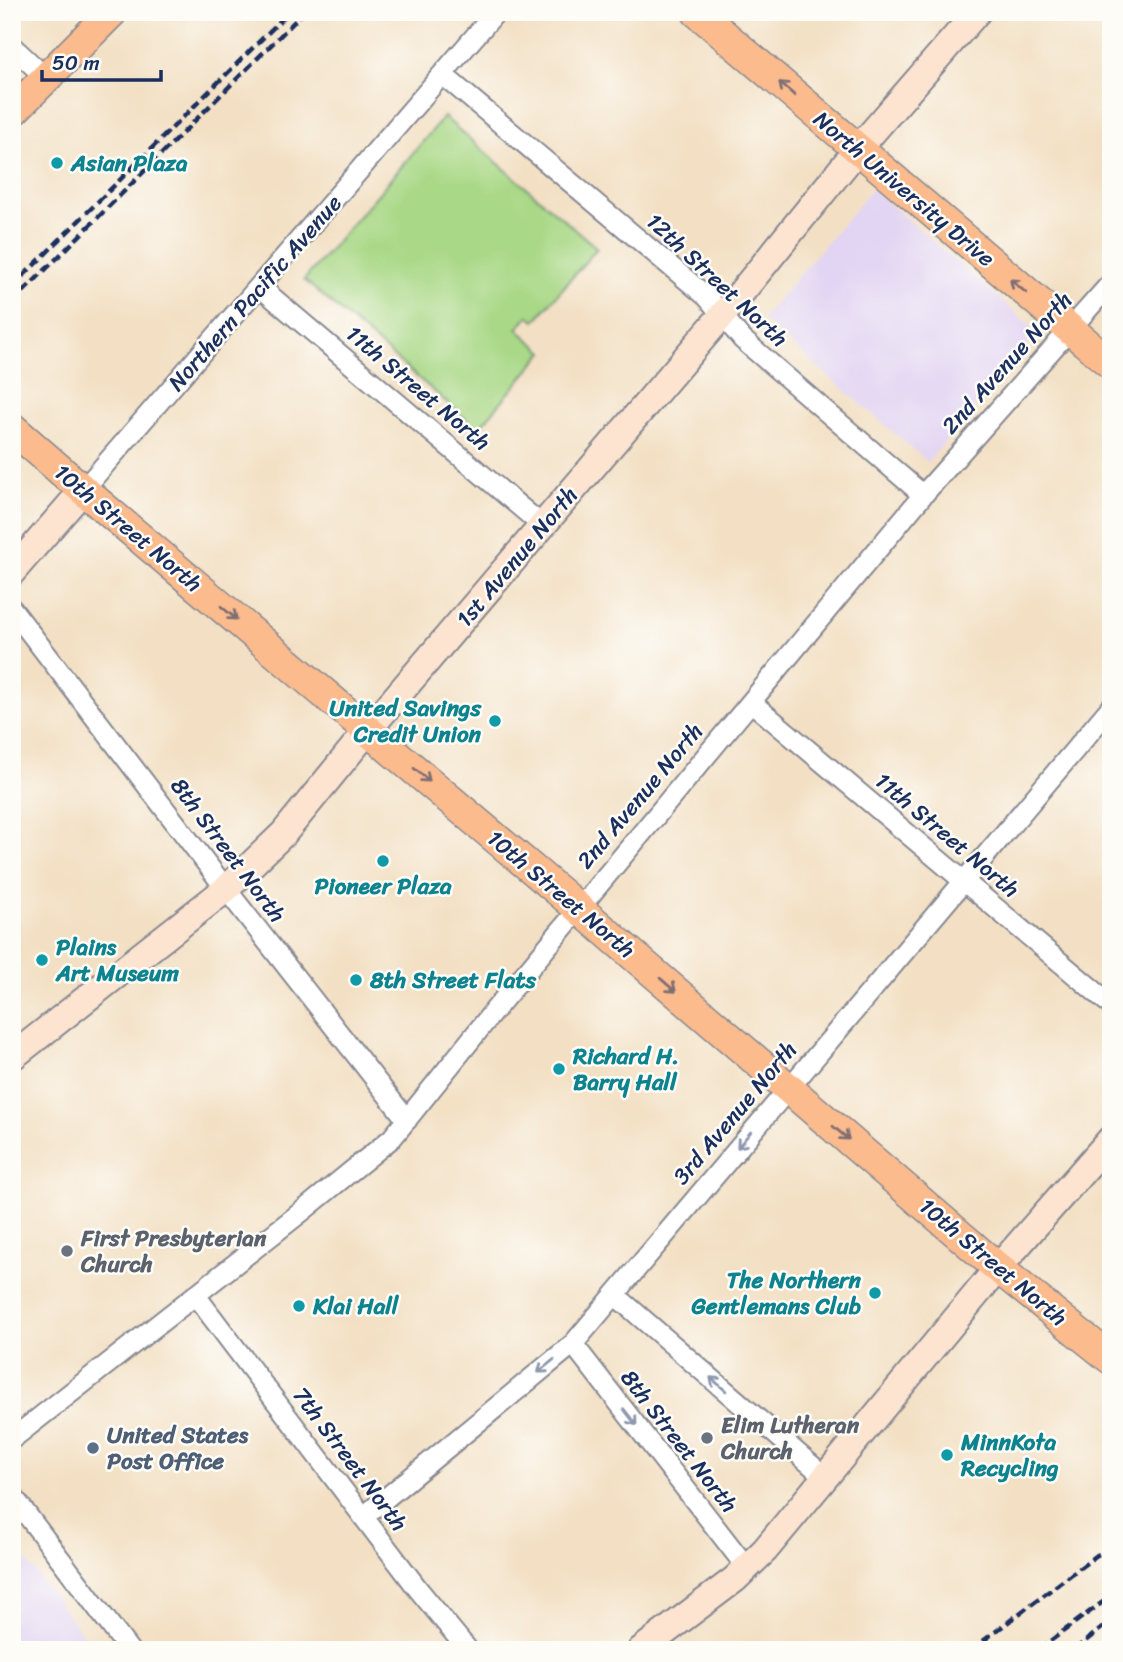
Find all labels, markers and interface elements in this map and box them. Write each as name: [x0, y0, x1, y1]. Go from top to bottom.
scale bar: [42, 38, 161, 82]
text: 50 m: [52, 44, 100, 82]
one-way arrow: [778, 81, 796, 97]
street label: North University Drive: [804, 100, 1005, 278]
place label: Asian Plaza: [70, 143, 188, 184]
marker: Asian Plaza: [49, 155, 65, 171]
street label: Northern Pacific Avenue: [157, 185, 353, 401]
street label: 12th Street North: [636, 203, 798, 357]
one-way arrow: [1009, 278, 1027, 294]
street label: 2nd Avenue North: [931, 282, 1083, 444]
street label: 11th Street North: [336, 315, 500, 461]
street label: 10th Street North: [44, 453, 212, 603]
street label: 1st Avenue North: [445, 477, 589, 637]
one-way arrow: [219, 605, 237, 621]
place label: United Savings Credit Union: [329, 688, 482, 755]
marker: United Savings Credit Union: [487, 713, 503, 729]
street label: 2nd Avenue North: [566, 713, 714, 879]
street label: 11th Street North: [865, 762, 1029, 908]
one-way arrow: [412, 767, 430, 783]
street label: 8th Street North: [159, 768, 297, 932]
street label: 10th Street North: [477, 819, 645, 969]
marker: Pioneer Plaza: [375, 853, 391, 869]
place label: Pioneer Plaza: [314, 866, 452, 907]
place label: Plains Art Museum: [55, 927, 179, 994]
marker: Plains Art Museum: [34, 952, 50, 968]
place label: 8th Street Flats: [369, 960, 536, 1001]
marker: 8th Street Flats: [348, 972, 364, 988]
one-way arrow: [659, 977, 677, 993]
street label: 3rd Avenue North: [662, 1032, 808, 1194]
place label: Richard H. Barry Hall: [572, 1036, 679, 1103]
marker: Richard H. Barry Hall: [551, 1061, 567, 1077]
one-way arrow: [831, 1125, 849, 1141]
one-way arrow: [736, 1131, 752, 1149]
street label: 10th Street North: [909, 1187, 1077, 1337]
place label: First Presbyterian Church: [80, 1218, 267, 1285]
marker: First Presbyterian Church: [59, 1243, 75, 1259]
place label: The Northern Gentlemans Club: [690, 1260, 861, 1327]
marker: The Northern Gentlemans Club: [867, 1285, 883, 1301]
place label: Klai Hall: [312, 1286, 400, 1327]
marker: Klai Hall: [291, 1298, 307, 1314]
one-way arrow: [537, 1358, 555, 1374]
street label: 8th Street North: [609, 1360, 749, 1522]
one-way arrow: [709, 1376, 727, 1392]
street label: 7th Street North: [282, 1378, 418, 1540]
place label: Elim Lutheran Church: [720, 1405, 860, 1472]
one-way arrow: [622, 1408, 637, 1426]
place label: United States Post Office: [107, 1415, 249, 1482]
place label: MinnKota Recycling: [960, 1422, 1059, 1489]
marker: Elim Lutheran Church: [699, 1430, 715, 1446]
marker: United States Post Office: [85, 1440, 101, 1456]
marker: MinnKota Recycling: [939, 1447, 955, 1463]

